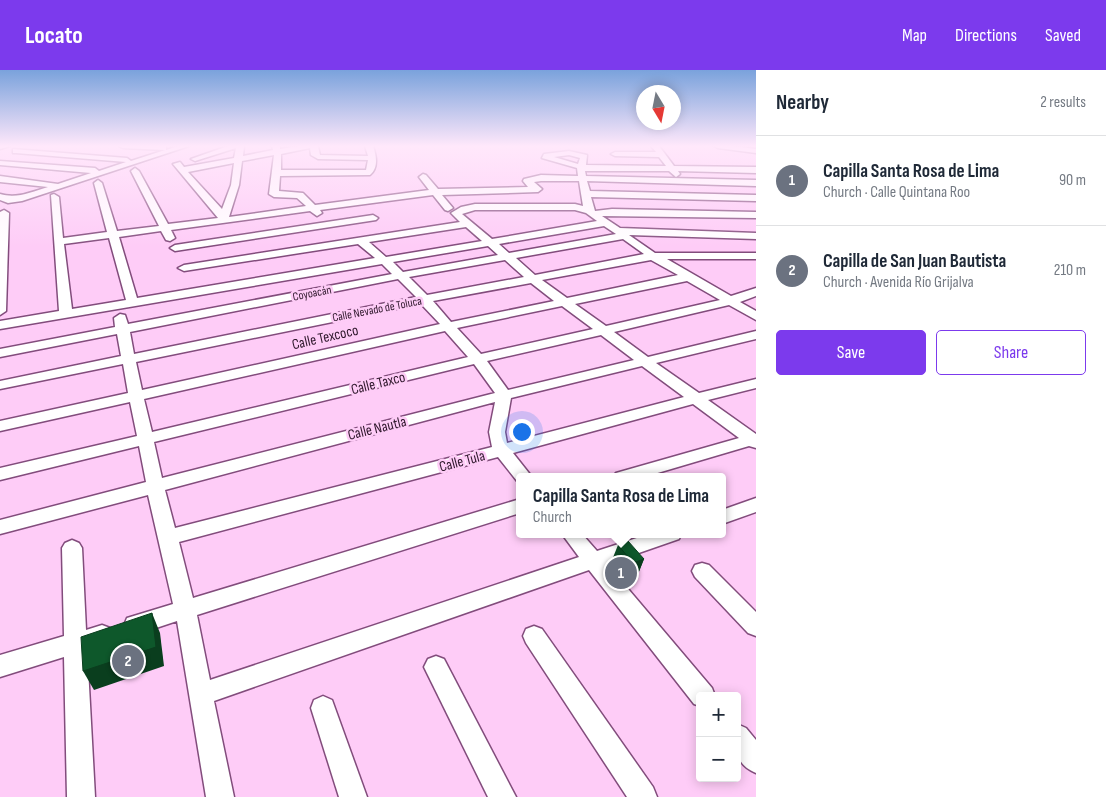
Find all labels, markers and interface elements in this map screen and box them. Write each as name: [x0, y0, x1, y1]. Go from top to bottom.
text: Locato: [25, 21, 83, 50]
text: Map: [902, 25, 927, 46]
text: Directions: [955, 25, 1017, 46]
text: Saved: [1045, 25, 1081, 46]
north arrow: [636, 85, 681, 130]
text: Nearby: [776, 90, 829, 115]
text: 2 results: [1040, 93, 1086, 112]
text: Capilla Santa Rosa de Lima: [823, 160, 999, 183]
text: 1: [789, 171, 795, 190]
text: 90 m: [1059, 171, 1086, 190]
text: Church · Calle Quintana Roo: [823, 183, 970, 202]
text: Capilla de San Juan Bautista: [823, 250, 1006, 273]
text: 2: [788, 261, 796, 280]
text: 210 m: [1054, 261, 1086, 280]
text: Church · Avenida Río Grijalva: [823, 273, 974, 292]
street label: Coyoacán: [291, 282, 333, 305]
street label: Calle Nevado de Toluca: [331, 293, 423, 325]
street label: Calle Texcoco: [290, 321, 360, 354]
button: Save: [776, 330, 926, 375]
button: Share: [936, 330, 1086, 375]
street label: Calle Taxco: [349, 368, 407, 399]
street label: Calle Nautla: [346, 412, 409, 445]
your location: [509, 419, 535, 445]
street label: Calle Tula: [437, 446, 487, 477]
popup: [516, 473, 726, 538]
text: Capilla Santa Rosa de Lima: [533, 485, 709, 508]
text: Church: [533, 508, 572, 527]
pin: 1: [605, 554, 637, 592]
pin: 2: [112, 642, 144, 680]
map controls: [696, 692, 741, 782]
button: +: [696, 692, 741, 737]
button: −: [696, 737, 741, 782]

